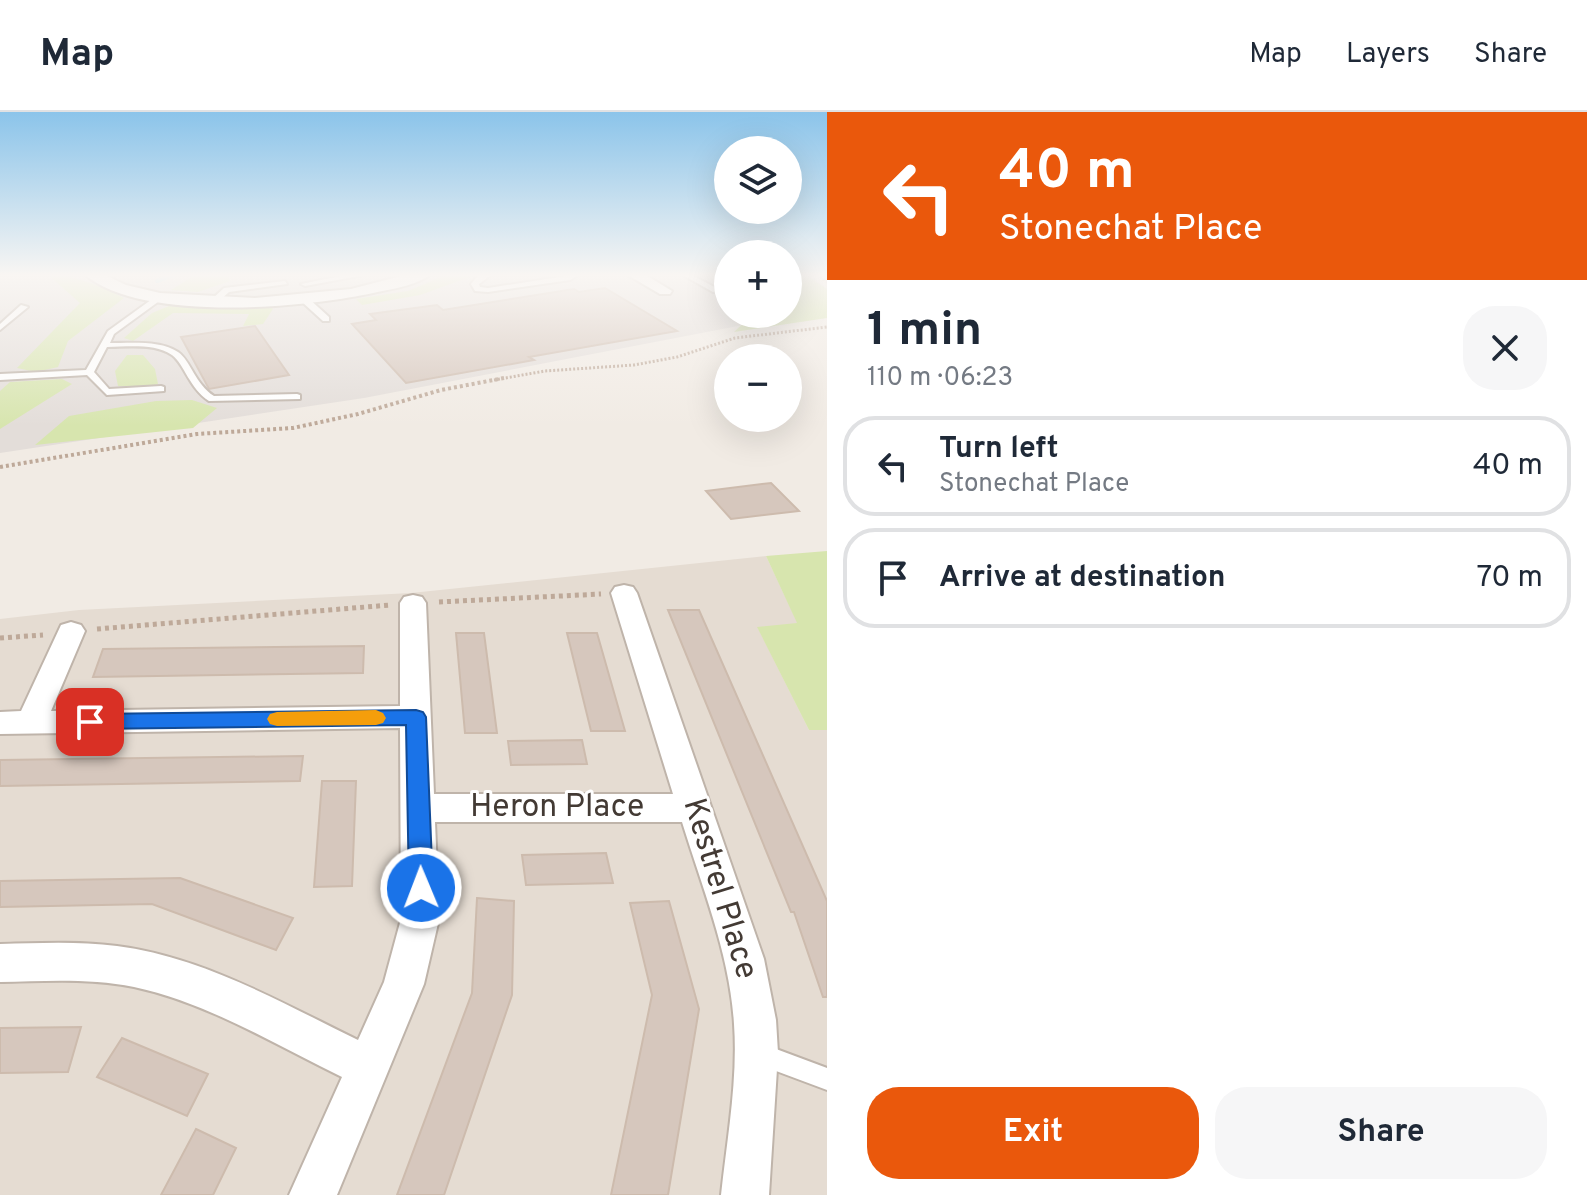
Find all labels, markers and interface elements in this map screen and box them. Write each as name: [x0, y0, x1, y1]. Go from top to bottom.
text: Map: [40, 31, 114, 80]
text: Map: [1249, 37, 1302, 73]
text: Layers: [1346, 37, 1430, 73]
text: Share: [1474, 37, 1547, 73]
map controls: [714, 136, 802, 432]
button: layers: [714, 136, 802, 224]
text: 40 m: [999, 138, 1135, 208]
icon: left: [867, 144, 971, 248]
text: Stonechat Place: [999, 207, 1262, 253]
button: +: [714, 240, 802, 328]
text: 1 min: [867, 302, 982, 362]
button: close: [1463, 306, 1547, 390]
button: −: [714, 344, 802, 432]
text: 110 m · 06:23: [867, 362, 1013, 395]
text: Turn left: [939, 431, 1059, 468]
icon: left: [871, 444, 915, 488]
text: 40 m: [1473, 448, 1543, 485]
text: Stonechat Place: [939, 468, 1129, 501]
icon: arrive: [871, 556, 915, 600]
text: Arrive at destination: [939, 560, 1225, 597]
text: 70 m: [1477, 560, 1543, 597]
pin: [56, 688, 124, 756]
icon: arrive: [68, 700, 112, 744]
street label: Heron Place: [470, 788, 644, 828]
street label: Kestrel Place: [673, 794, 765, 984]
position arrow: [379, 846, 463, 930]
button: Exit: [867, 1087, 1199, 1179]
button: Share: [1215, 1087, 1547, 1179]

